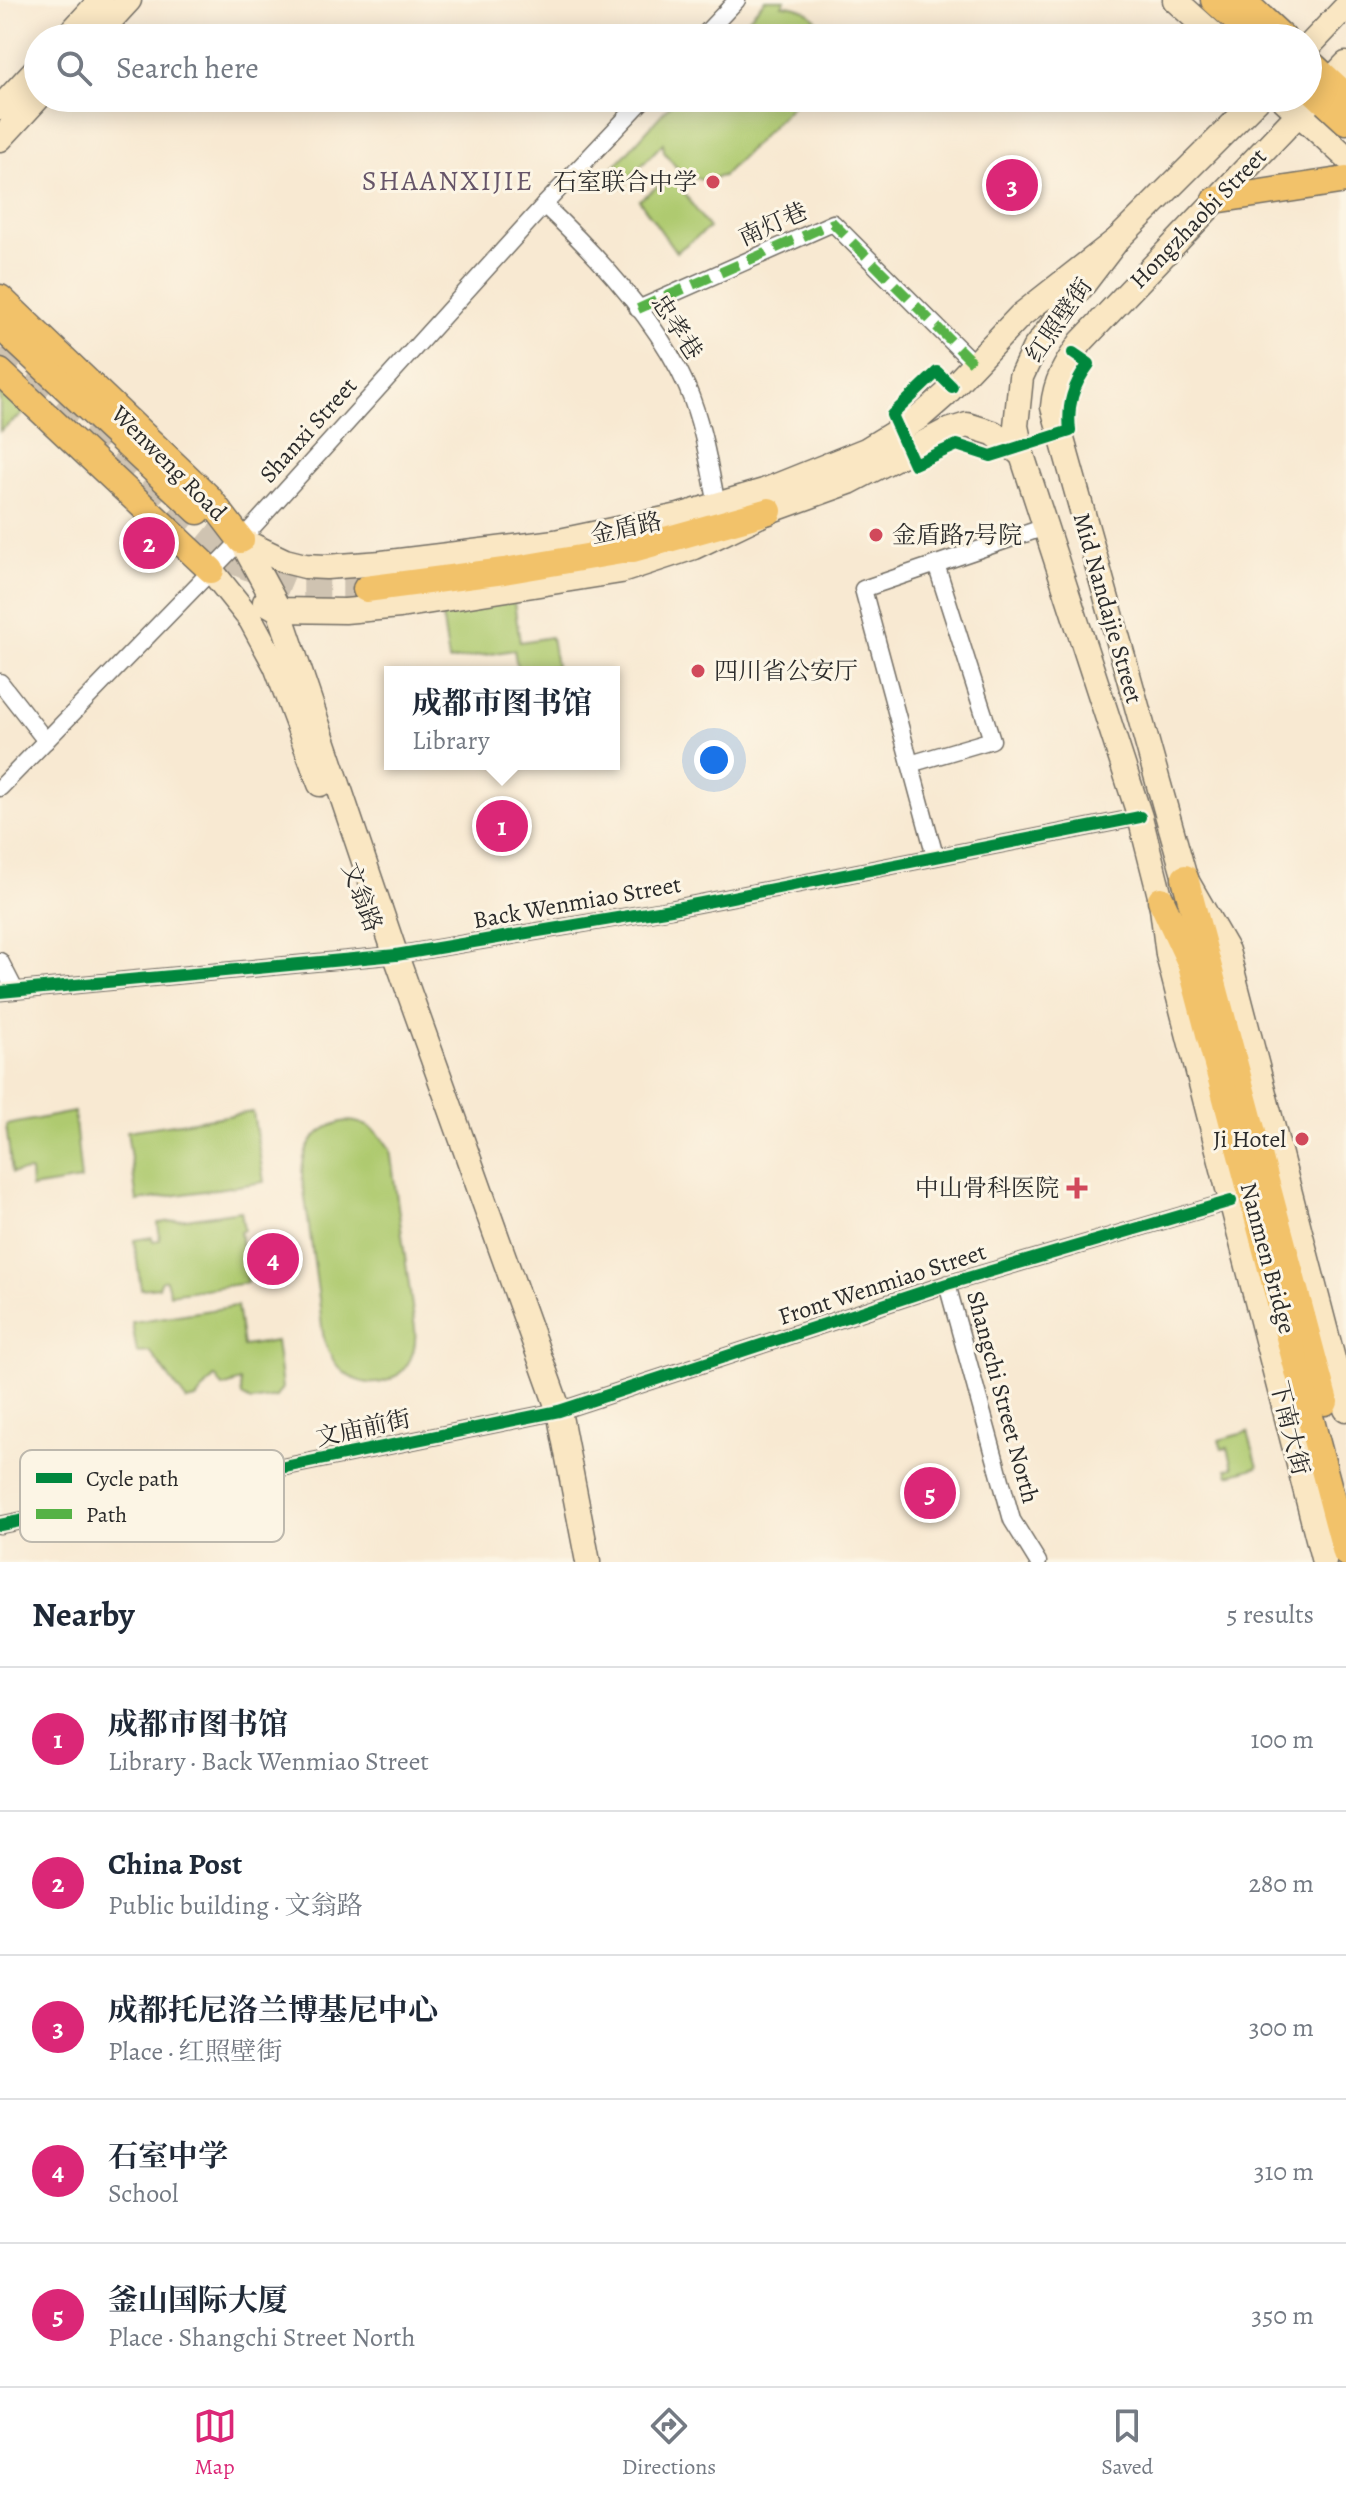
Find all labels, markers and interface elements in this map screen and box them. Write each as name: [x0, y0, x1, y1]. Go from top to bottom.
search box: [24, 24, 1322, 112]
icon: search: [52, 46, 96, 90]
text: Search here: [116, 48, 259, 88]
street label: Hongzhaobi Street: [1122, 140, 1274, 295]
pin: 3: [986, 155, 1038, 215]
district label: SHAANXIJIE: [362, 162, 534, 200]
place label: 石室联合中学: [553, 166, 697, 198]
marker: 石室联合中学: [704, 173, 722, 191]
street label: 南灯巷: [734, 195, 812, 253]
street label: 红照壁街: [1018, 272, 1100, 368]
street label: 忠孝巷: [644, 288, 710, 366]
street label: Shanxi Street: [252, 370, 364, 490]
street label: Wenweng Road: [104, 398, 234, 528]
street label: 金盾路: [587, 505, 665, 551]
street label: Mid Nandajie Street: [1065, 509, 1151, 707]
pin: 2: [123, 513, 175, 573]
place label: 金盾路7号院: [892, 519, 1022, 551]
marker: 金盾路7号院: [867, 526, 885, 544]
place label: 四川省公安厅: [714, 655, 858, 687]
marker: 四川省公安厅: [689, 662, 707, 680]
popup: [384, 666, 620, 770]
text: 成都市图书馆: [412, 683, 592, 723]
text: Library: [412, 723, 489, 758]
your location: [694, 740, 734, 780]
pin: 1: [476, 796, 528, 856]
street label: 文翁路: [334, 858, 390, 936]
street label: Back Wenmiao Street: [471, 868, 683, 936]
place label: Ji Hotel: [1213, 1123, 1286, 1155]
marker: Ji Hotel: [1293, 1130, 1311, 1148]
place label: 中山骨科医院: [915, 1172, 1059, 1204]
marker: 中山骨科医院: [1066, 1177, 1088, 1199]
street label: Nanmen Bridge: [1232, 1179, 1304, 1337]
pin: 4: [247, 1229, 299, 1289]
street label: Front Wenmiao Street: [774, 1235, 990, 1333]
street label: Shangchi Street North: [959, 1287, 1047, 1507]
street label: 下南大街: [1263, 1378, 1317, 1478]
street label: 文庙前街: [313, 1402, 413, 1454]
legend: [20, 1450, 284, 1542]
pin: 5: [904, 1463, 956, 1523]
text: Cycle path: [86, 1464, 179, 1494]
text: Path: [86, 1500, 127, 1530]
text: Nearby: [32, 1591, 135, 1638]
text: 5 results: [1226, 1597, 1314, 1632]
text: 成都市图书馆: [108, 1704, 288, 1744]
text: 1: [53, 1722, 63, 1757]
text: 100 m: [1251, 1722, 1314, 1757]
text: Library · Back Wenmiao Street: [108, 1744, 429, 1779]
text: China Post: [108, 1844, 242, 1884]
text: 2: [52, 1866, 64, 1901]
text: 280 m: [1248, 1866, 1314, 1901]
text: Public building · 文翁路: [108, 1888, 362, 1923]
text: 成都托尼洛兰博基尼中心: [108, 1990, 438, 2030]
text: 3: [52, 2010, 64, 2045]
text: 300 m: [1249, 2010, 1314, 2045]
text: Place · 红照壁街: [108, 2034, 283, 2069]
text: 石室中学: [108, 2136, 228, 2176]
text: 4: [52, 2154, 64, 2189]
text: 310 m: [1254, 2154, 1314, 2189]
text: School: [108, 2176, 178, 2211]
text: 釜山国际大厦: [108, 2280, 288, 2320]
text: 5: [52, 2298, 64, 2333]
text: 350 m: [1251, 2298, 1314, 2333]
text: Place · Shangchi Street North: [108, 2320, 415, 2355]
tab: Map: [193, 2404, 237, 2482]
tab: Directions: [622, 2404, 716, 2482]
tab: Saved: [1101, 2404, 1153, 2482]

